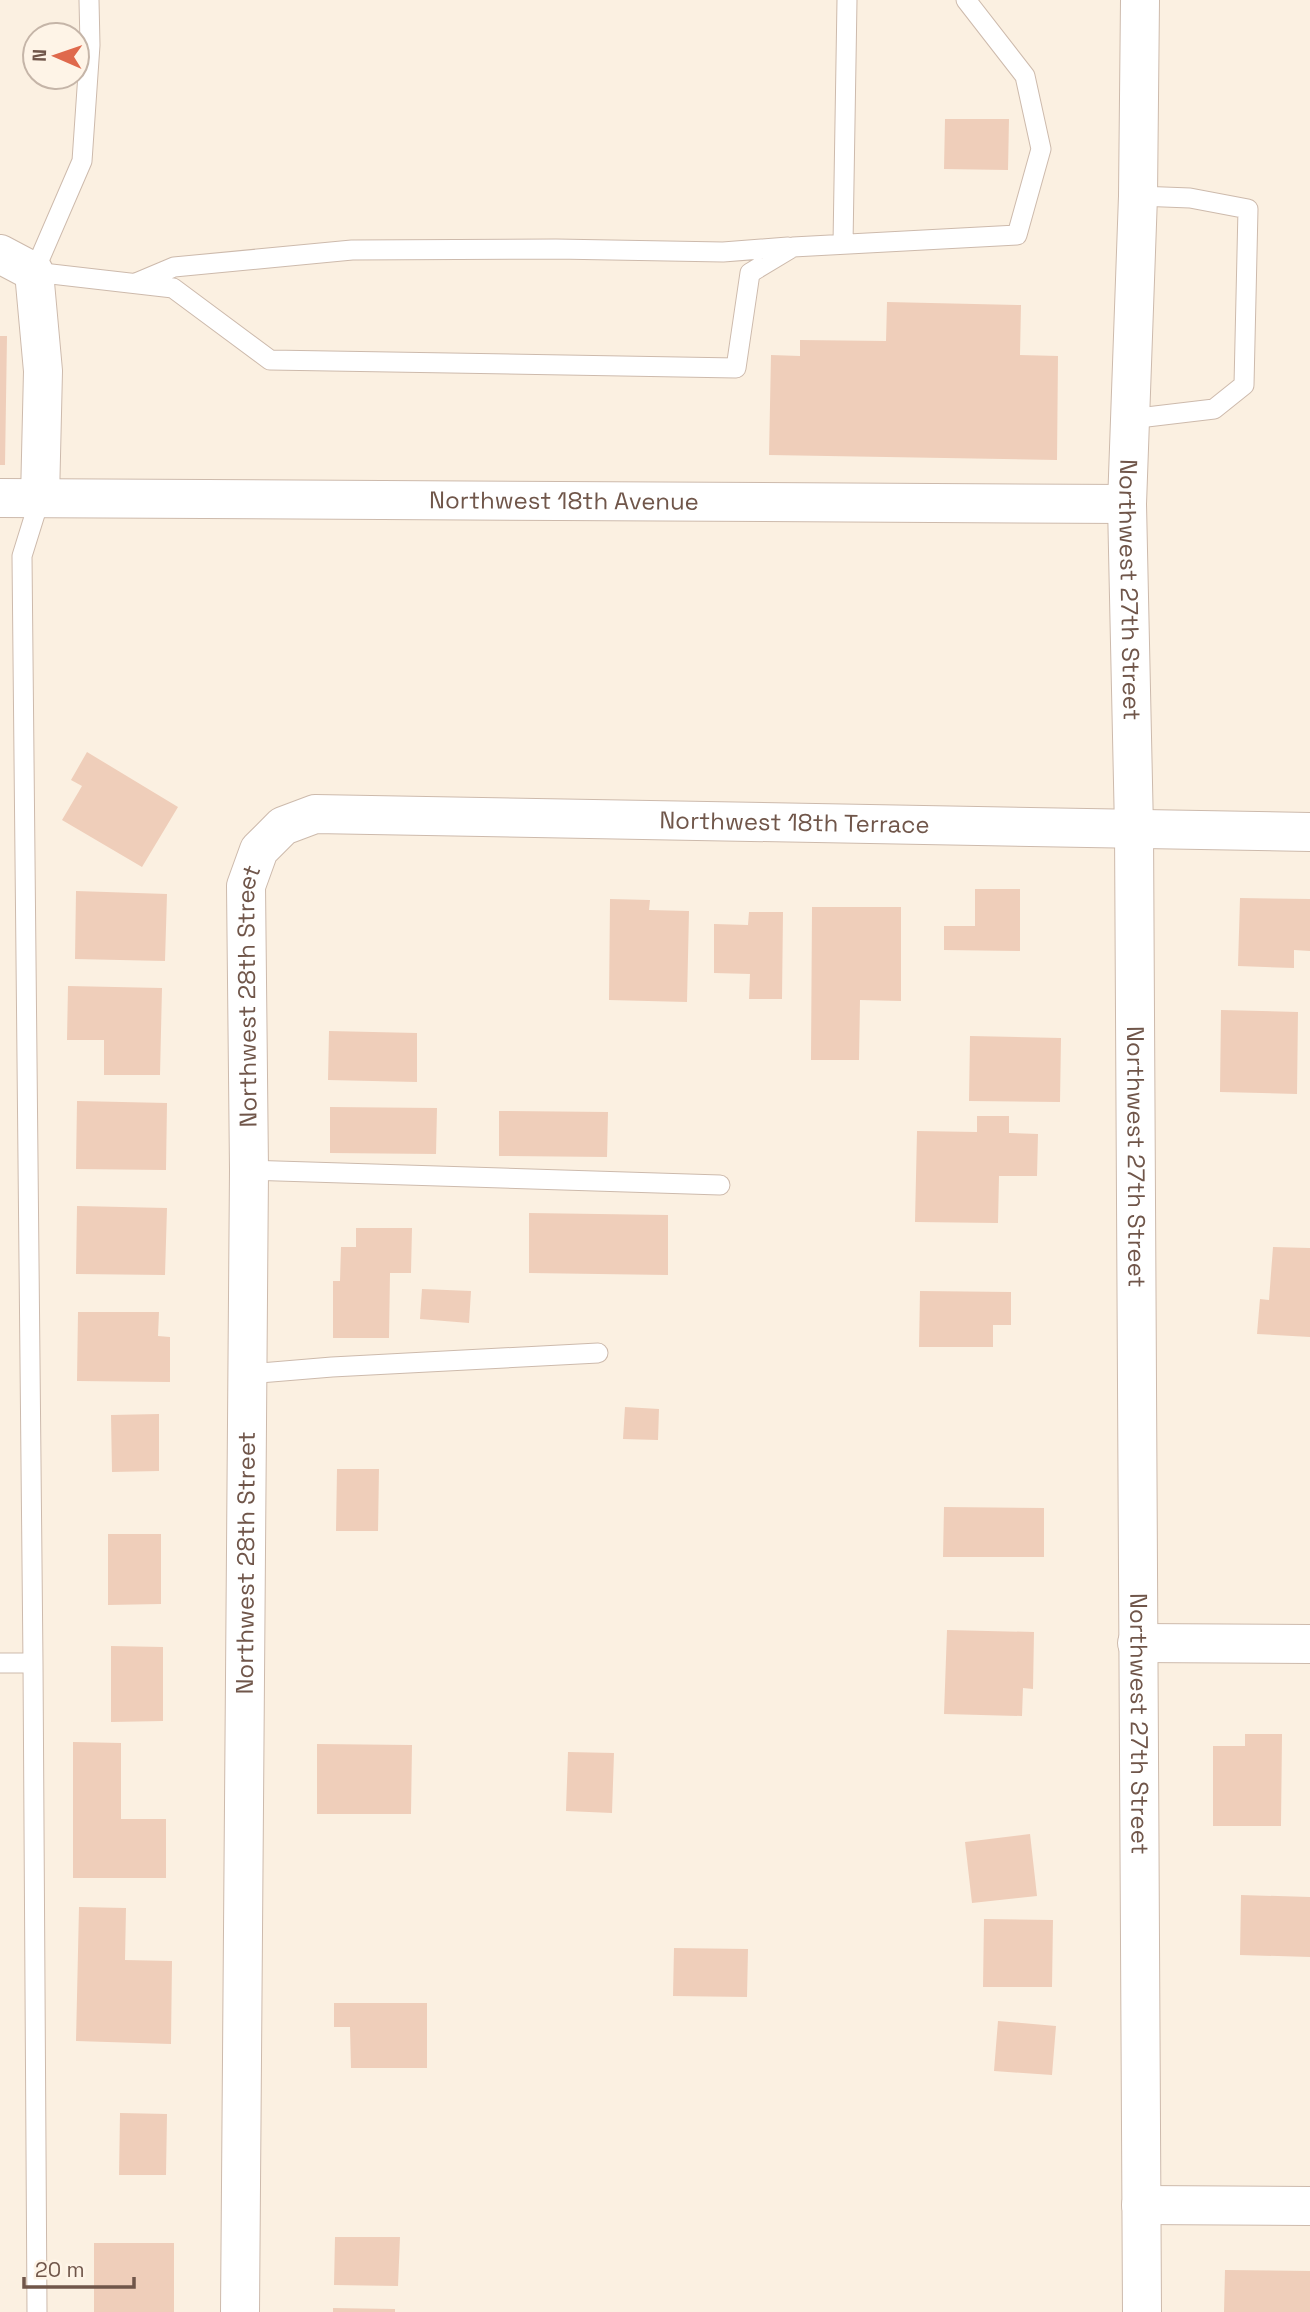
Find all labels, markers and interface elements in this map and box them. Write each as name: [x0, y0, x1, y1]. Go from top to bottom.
north arrow: [21, 21, 91, 91]
text: N: [27, 49, 52, 62]
street label: Northwest 27th Street: [1112, 459, 1148, 721]
street label: Northwest 18th Avenue: [429, 484, 699, 517]
street label: Northwest 18th Terrace: [659, 804, 930, 840]
street label: Northwest 28th Street: [230, 860, 267, 1128]
street label: Northwest 27th Street: [1120, 1026, 1152, 1288]
street label: Northwest 28th Street: [229, 1431, 262, 1695]
street label: Northwest 27th Street: [1123, 1593, 1156, 1855]
scale bar: [24, 2246, 135, 2290]
text: 20 m: [35, 2256, 85, 2283]

